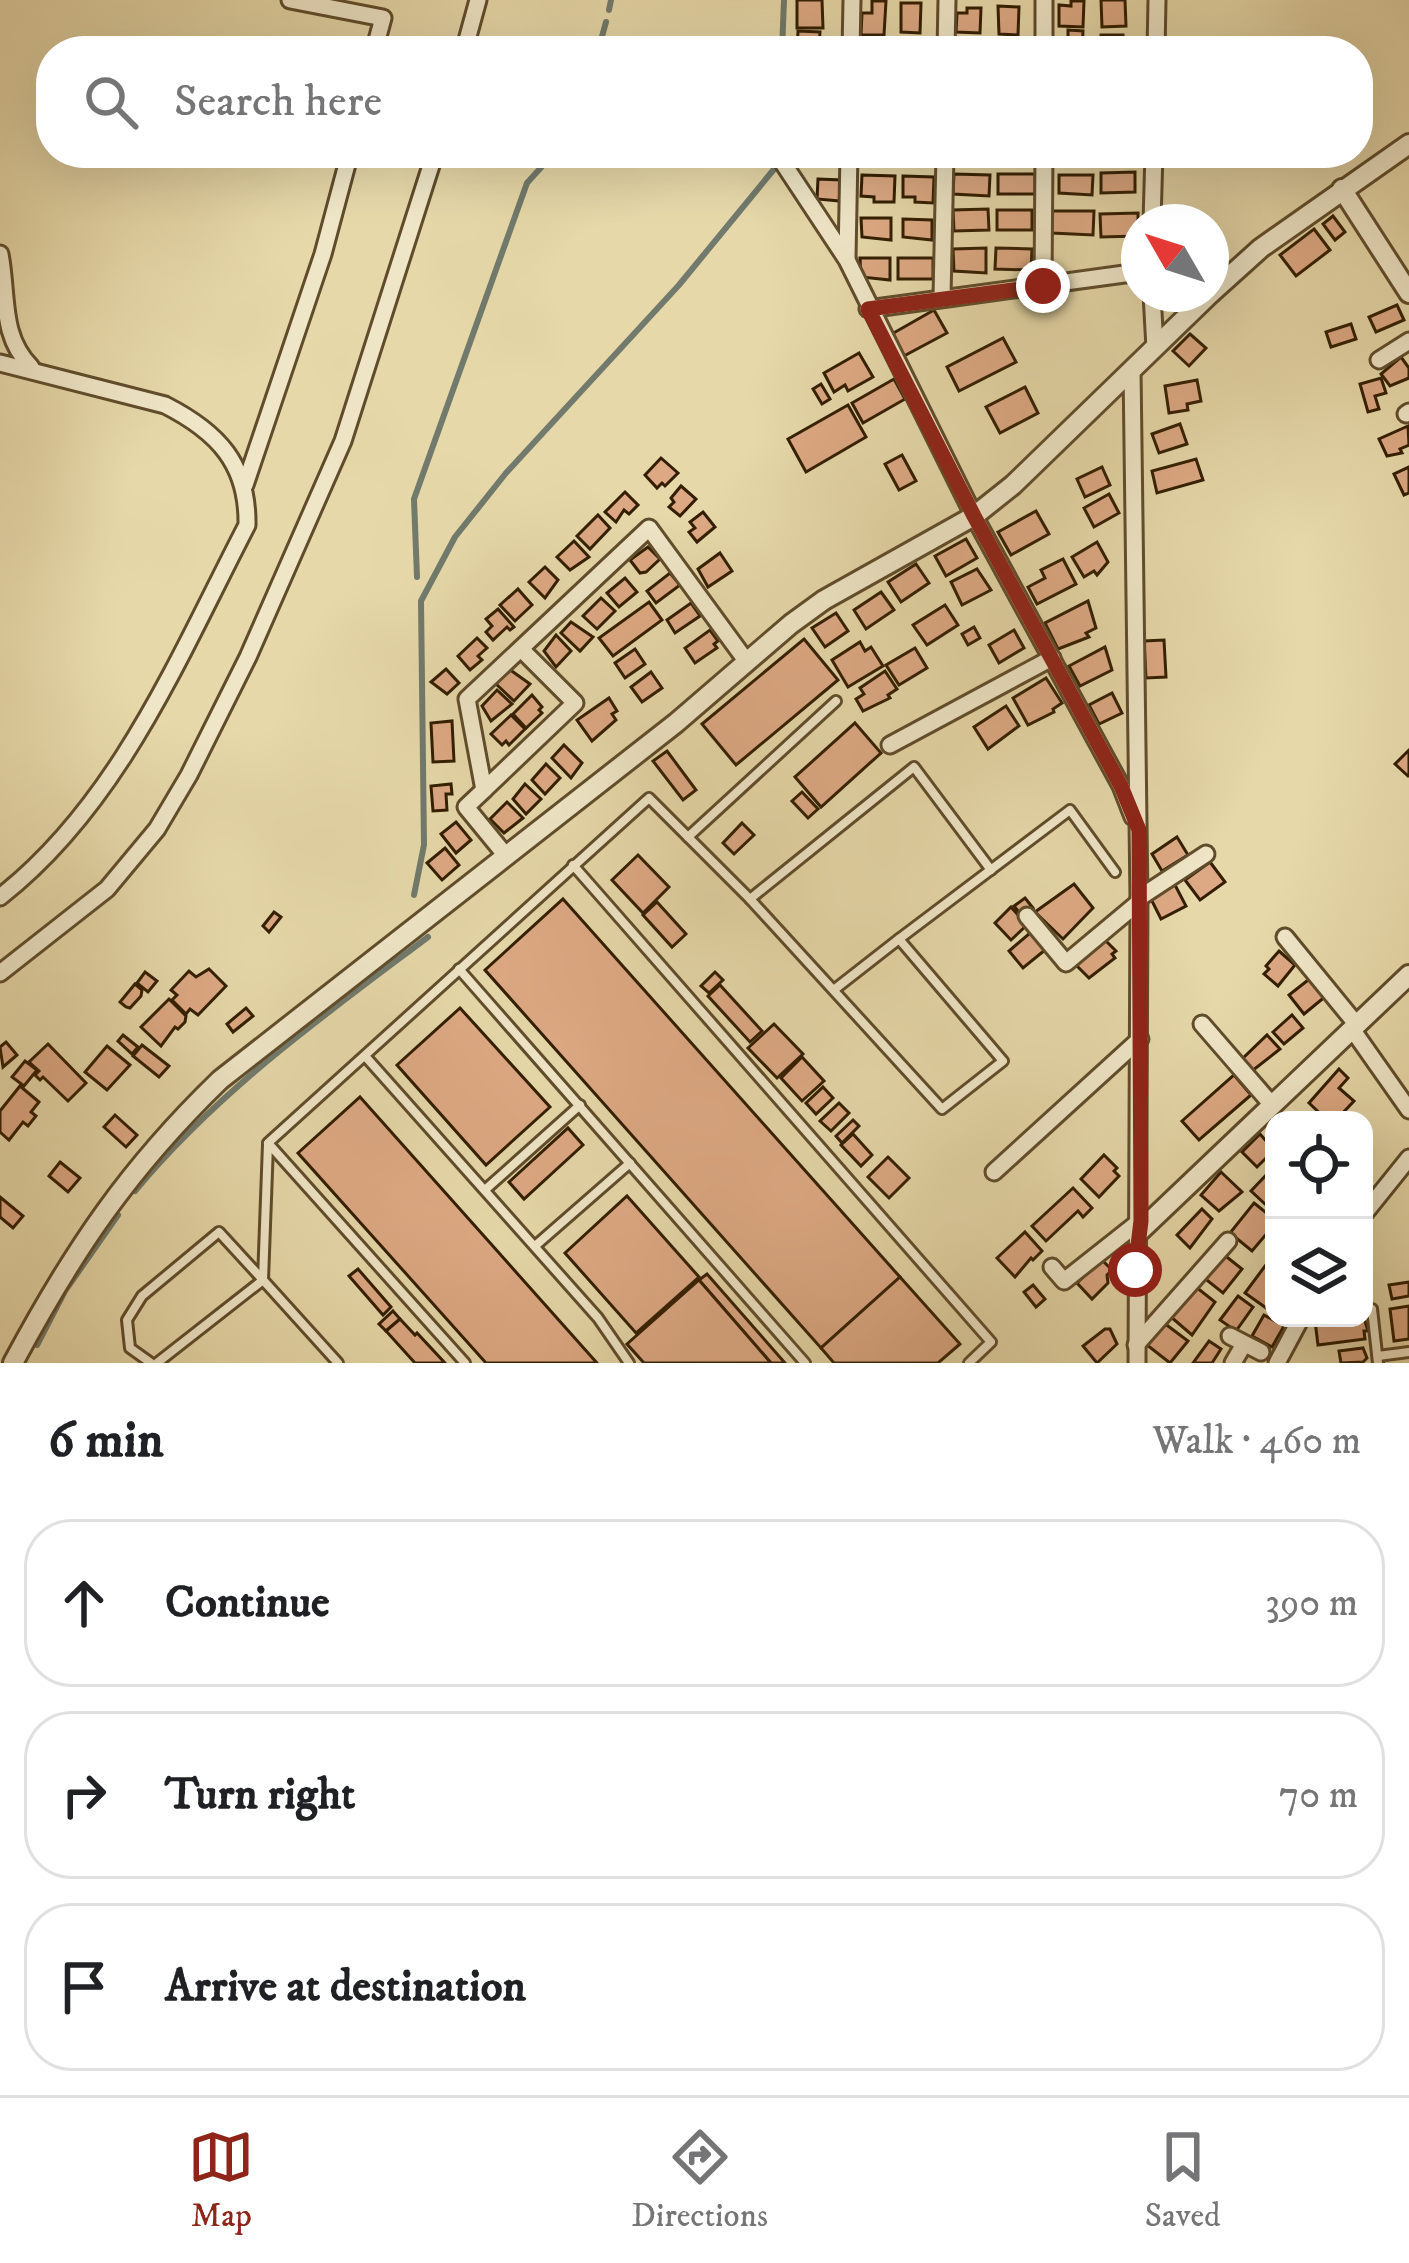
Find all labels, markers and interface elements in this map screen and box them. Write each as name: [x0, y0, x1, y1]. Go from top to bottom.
search box: [36, 36, 1373, 168]
icon: search: [78, 69, 144, 135]
text: Search here: [174, 74, 382, 130]
north arrow: [1121, 204, 1229, 312]
route end: [1016, 259, 1070, 313]
map controls: [1265, 1111, 1373, 1327]
button: locate: [1265, 1111, 1373, 1219]
button: layers: [1265, 1219, 1373, 1327]
route start: [1108, 1243, 1162, 1297]
text: 6 min: [48, 1409, 164, 1473]
text: Walk · 460 m: [1152, 1417, 1361, 1466]
icon: ahead: [51, 1570, 117, 1636]
text: Continue: [165, 1575, 330, 1631]
text: 390 m: [1265, 1579, 1358, 1628]
icon: right: [51, 1762, 117, 1828]
text: Turn right: [165, 1767, 355, 1823]
text: 70 m: [1279, 1771, 1358, 1820]
icon: arrive: [51, 1954, 117, 2020]
text: Arrive at destination: [165, 1959, 526, 2015]
tab: Map: [188, 2124, 254, 2237]
tab: Directions: [631, 2124, 768, 2237]
tab: Saved: [1145, 2124, 1221, 2237]

